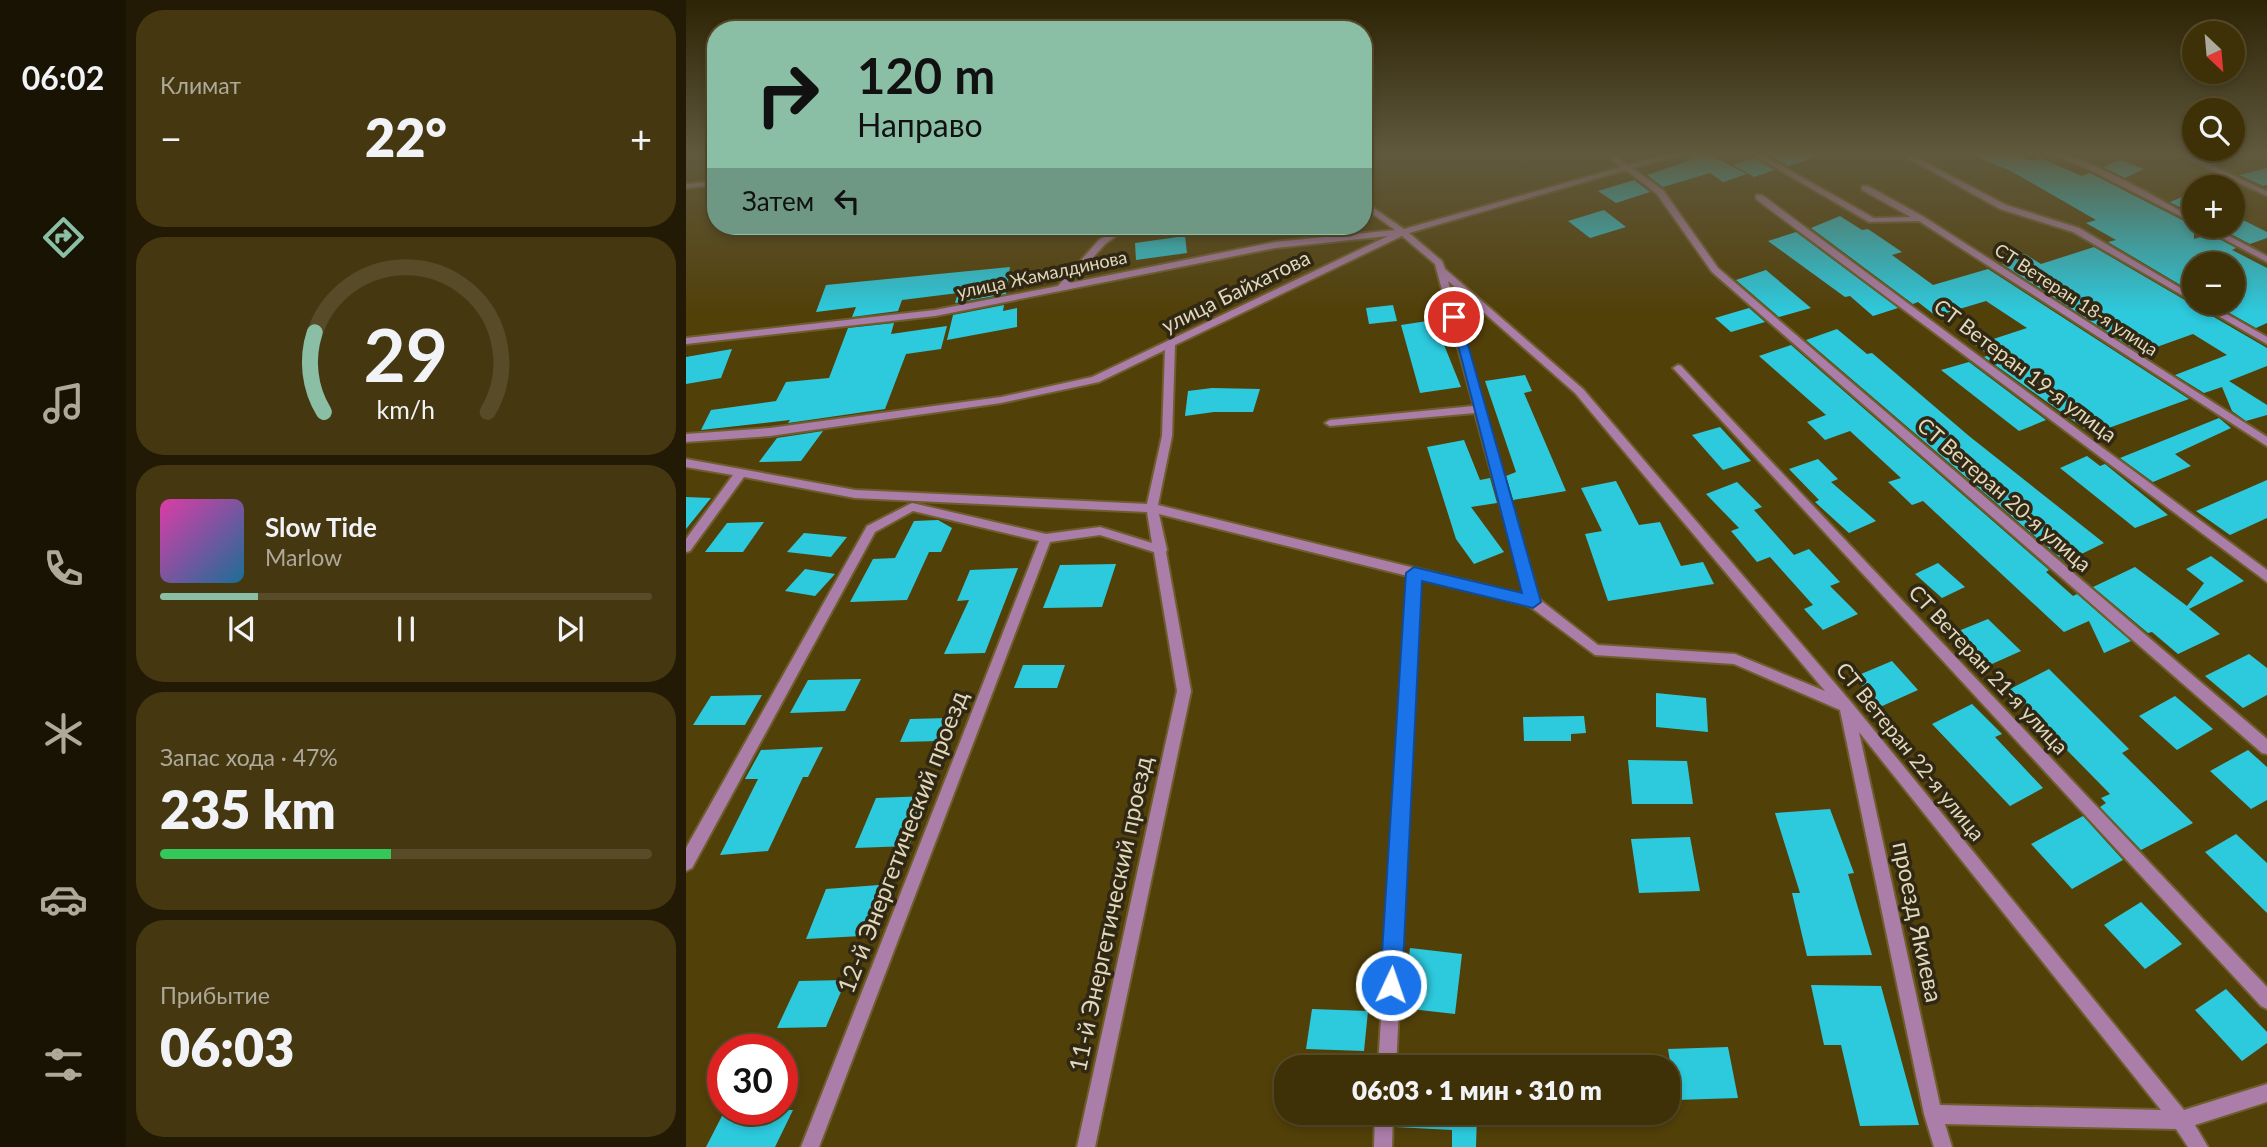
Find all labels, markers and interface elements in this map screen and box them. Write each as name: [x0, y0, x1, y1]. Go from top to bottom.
north arrow: [2182, 21, 2245, 84]
map controls: [2182, 21, 2245, 315]
text: 120 m: [857, 46, 995, 104]
icon: right: [742, 49, 833, 140]
text: 06:02: [22, 58, 104, 97]
text: Климат: [160, 71, 241, 99]
button: search: [2182, 98, 2245, 161]
text: Направо: [857, 105, 983, 144]
text: 22°: [365, 106, 447, 168]
text: −: [160, 115, 182, 161]
text: +: [630, 115, 652, 161]
button: +: [2182, 175, 2245, 238]
icon: left: [828, 182, 866, 220]
text: Затем: [742, 185, 814, 217]
icon: directions: [39, 213, 88, 262]
street label: СТ Ветеран 18-я улица: [1991, 238, 2162, 360]
street label: улица Байхатова: [1157, 244, 1314, 337]
street label: улица Жамалдинова: [955, 245, 1129, 303]
button: −: [2182, 252, 2245, 315]
pin: [1424, 287, 1484, 347]
street label: СТ Ветеран 19-я улица: [1930, 293, 2122, 447]
icon: arrive: [1435, 298, 1473, 336]
text: 29: [364, 311, 448, 399]
icon: music: [39, 379, 88, 428]
text: km/h: [377, 394, 435, 424]
street label: СТ Ветеран 20-я улица: [1913, 412, 2097, 576]
text: Slow Tide: [265, 511, 377, 543]
text: Marlow: [265, 543, 342, 571]
icon: phone: [39, 544, 88, 593]
street label: СТ Ветеран 21-я улица: [1904, 579, 2074, 759]
icon: previous: [223, 610, 261, 648]
icon: pause: [387, 610, 425, 648]
icon: next: [551, 610, 589, 648]
street label: СТ Ветеран 22-я улица: [1832, 657, 1991, 845]
street label: 12-й Энергетический проезд: [830, 686, 973, 997]
icon: climate: [39, 709, 88, 758]
text: Запас хода · 47%: [160, 743, 338, 771]
street label: 11-й Энергетический проезд: [1062, 753, 1157, 1074]
text: 235 km: [160, 778, 336, 840]
street label: проезд Якиева: [1887, 839, 1950, 1005]
icon: car: [39, 875, 88, 924]
position arrow: [1354, 948, 1428, 1022]
text: Прибытие: [160, 981, 270, 1009]
text: 06:03: [160, 1016, 294, 1078]
speed limit sign: 30: [707, 1034, 798, 1125]
icon: filters: [39, 1040, 88, 1089]
text: 06:03 · 1 мин · 310 m: [1352, 1074, 1602, 1106]

